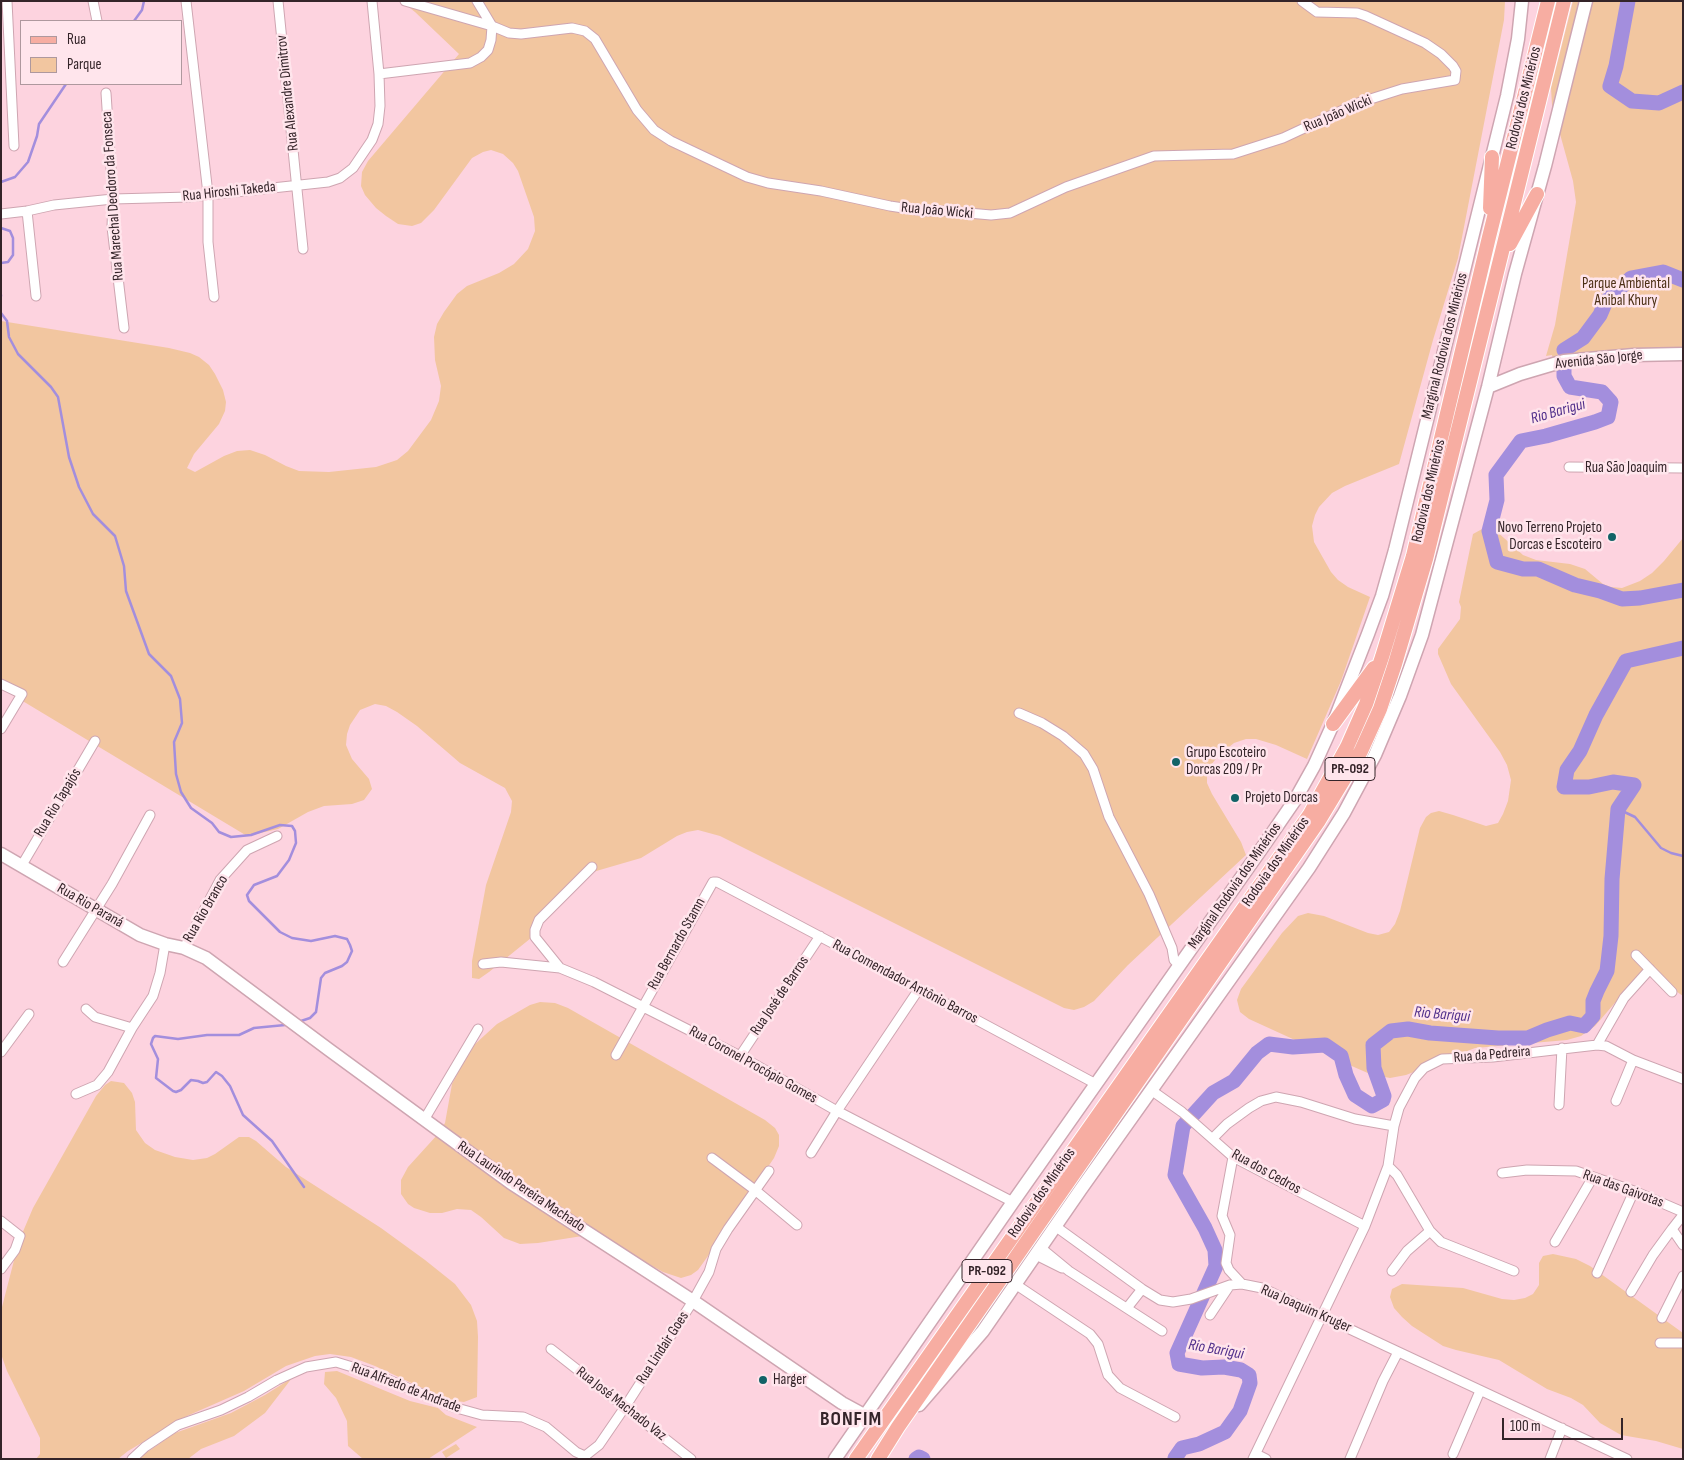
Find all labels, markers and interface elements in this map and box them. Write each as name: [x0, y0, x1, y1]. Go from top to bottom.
legend: [20, 20, 182, 85]
text: Rua: [67, 30, 86, 49]
street label: Rua Alexandre Dimitrov: [273, 34, 303, 152]
street label: Rodovia dos Minérios: [1503, 45, 1545, 151]
text: Parque: [67, 55, 102, 74]
street label: Rua João Wicki: [1301, 92, 1375, 136]
street label: Rua Marechal Deodoro da Fonseca: [98, 111, 128, 281]
street label: Rua Hiroshi Takeda: [182, 178, 276, 206]
street label: Rua João Wicki: [900, 199, 974, 223]
street label: Marginal Rodovia dos Minérios: [1418, 271, 1472, 421]
park label: Parque Ambiental Anibal Khury: [1582, 275, 1670, 310]
street label: Avenida São Jorge: [1555, 346, 1643, 374]
water label: Rio Barigui: [1528, 395, 1588, 429]
street label: Rodovia dos Minérios: [1408, 438, 1450, 544]
street label: Rua São Joaquim: [1585, 459, 1667, 477]
place label: Novo Terreno Projeto Dorcas e Escoteiro: [1497, 519, 1602, 554]
marker: Novo Terreno Projeto Dorcas e Escoteiro: [1606, 531, 1618, 543]
place label: Grupo Escoteiro Dorcas 209 / Pr: [1186, 744, 1266, 779]
marker: Grupo Escoteiro Dorcas 209 / Pr: [1170, 756, 1182, 768]
road number: PR-092: [1325, 758, 1375, 781]
street label: Rua Rio Tapajós: [31, 765, 85, 841]
place label: Projeto Dorcas: [1245, 789, 1318, 807]
marker: Projeto Dorcas: [1229, 792, 1241, 804]
street label: Rodovia dos Minérios: [1238, 814, 1314, 910]
street label: Marginal Rodovia dos Minérios: [1185, 819, 1285, 953]
street label: Rua Rio Branco: [180, 872, 232, 946]
street label: Rua Rio Paraná: [54, 880, 126, 932]
street label: Rua Bernardo Stamn: [644, 895, 710, 993]
street label: Rua Comendador Antônio Barros: [829, 936, 981, 1028]
street label: Rua José de Barros: [747, 953, 813, 1039]
water label: Rio Barigui: [1413, 1003, 1471, 1027]
street label: Rua Coronel Procópio Gomes: [686, 1022, 820, 1108]
street label: Rua da Pedreira: [1453, 1043, 1531, 1067]
street label: Rua Laurindo Pereira Machado: [454, 1138, 588, 1236]
street label: Rodovia dos Minérios: [1004, 1145, 1080, 1241]
street label: Rua dos Cedros: [1228, 1146, 1304, 1198]
street label: Rua das Gaivotas: [1580, 1166, 1666, 1212]
road number: PR-092: [962, 1260, 1012, 1282]
street label: Rua Joaquim Kruger: [1258, 1281, 1354, 1337]
street label: Rua Lindair Goes: [633, 1308, 693, 1388]
water label: Rio Barigui: [1187, 1336, 1245, 1364]
street label: Rua Alfredo de Andrade: [349, 1359, 463, 1417]
street label: Rua José Machado Vaz: [572, 1363, 670, 1445]
place label: Harger: [773, 1371, 807, 1389]
marker: Harger: [757, 1374, 769, 1386]
district label: BONFIM: [819, 1408, 883, 1432]
scale bar: [1504, 1408, 1625, 1440]
text: 100 m: [1510, 1417, 1541, 1436]

